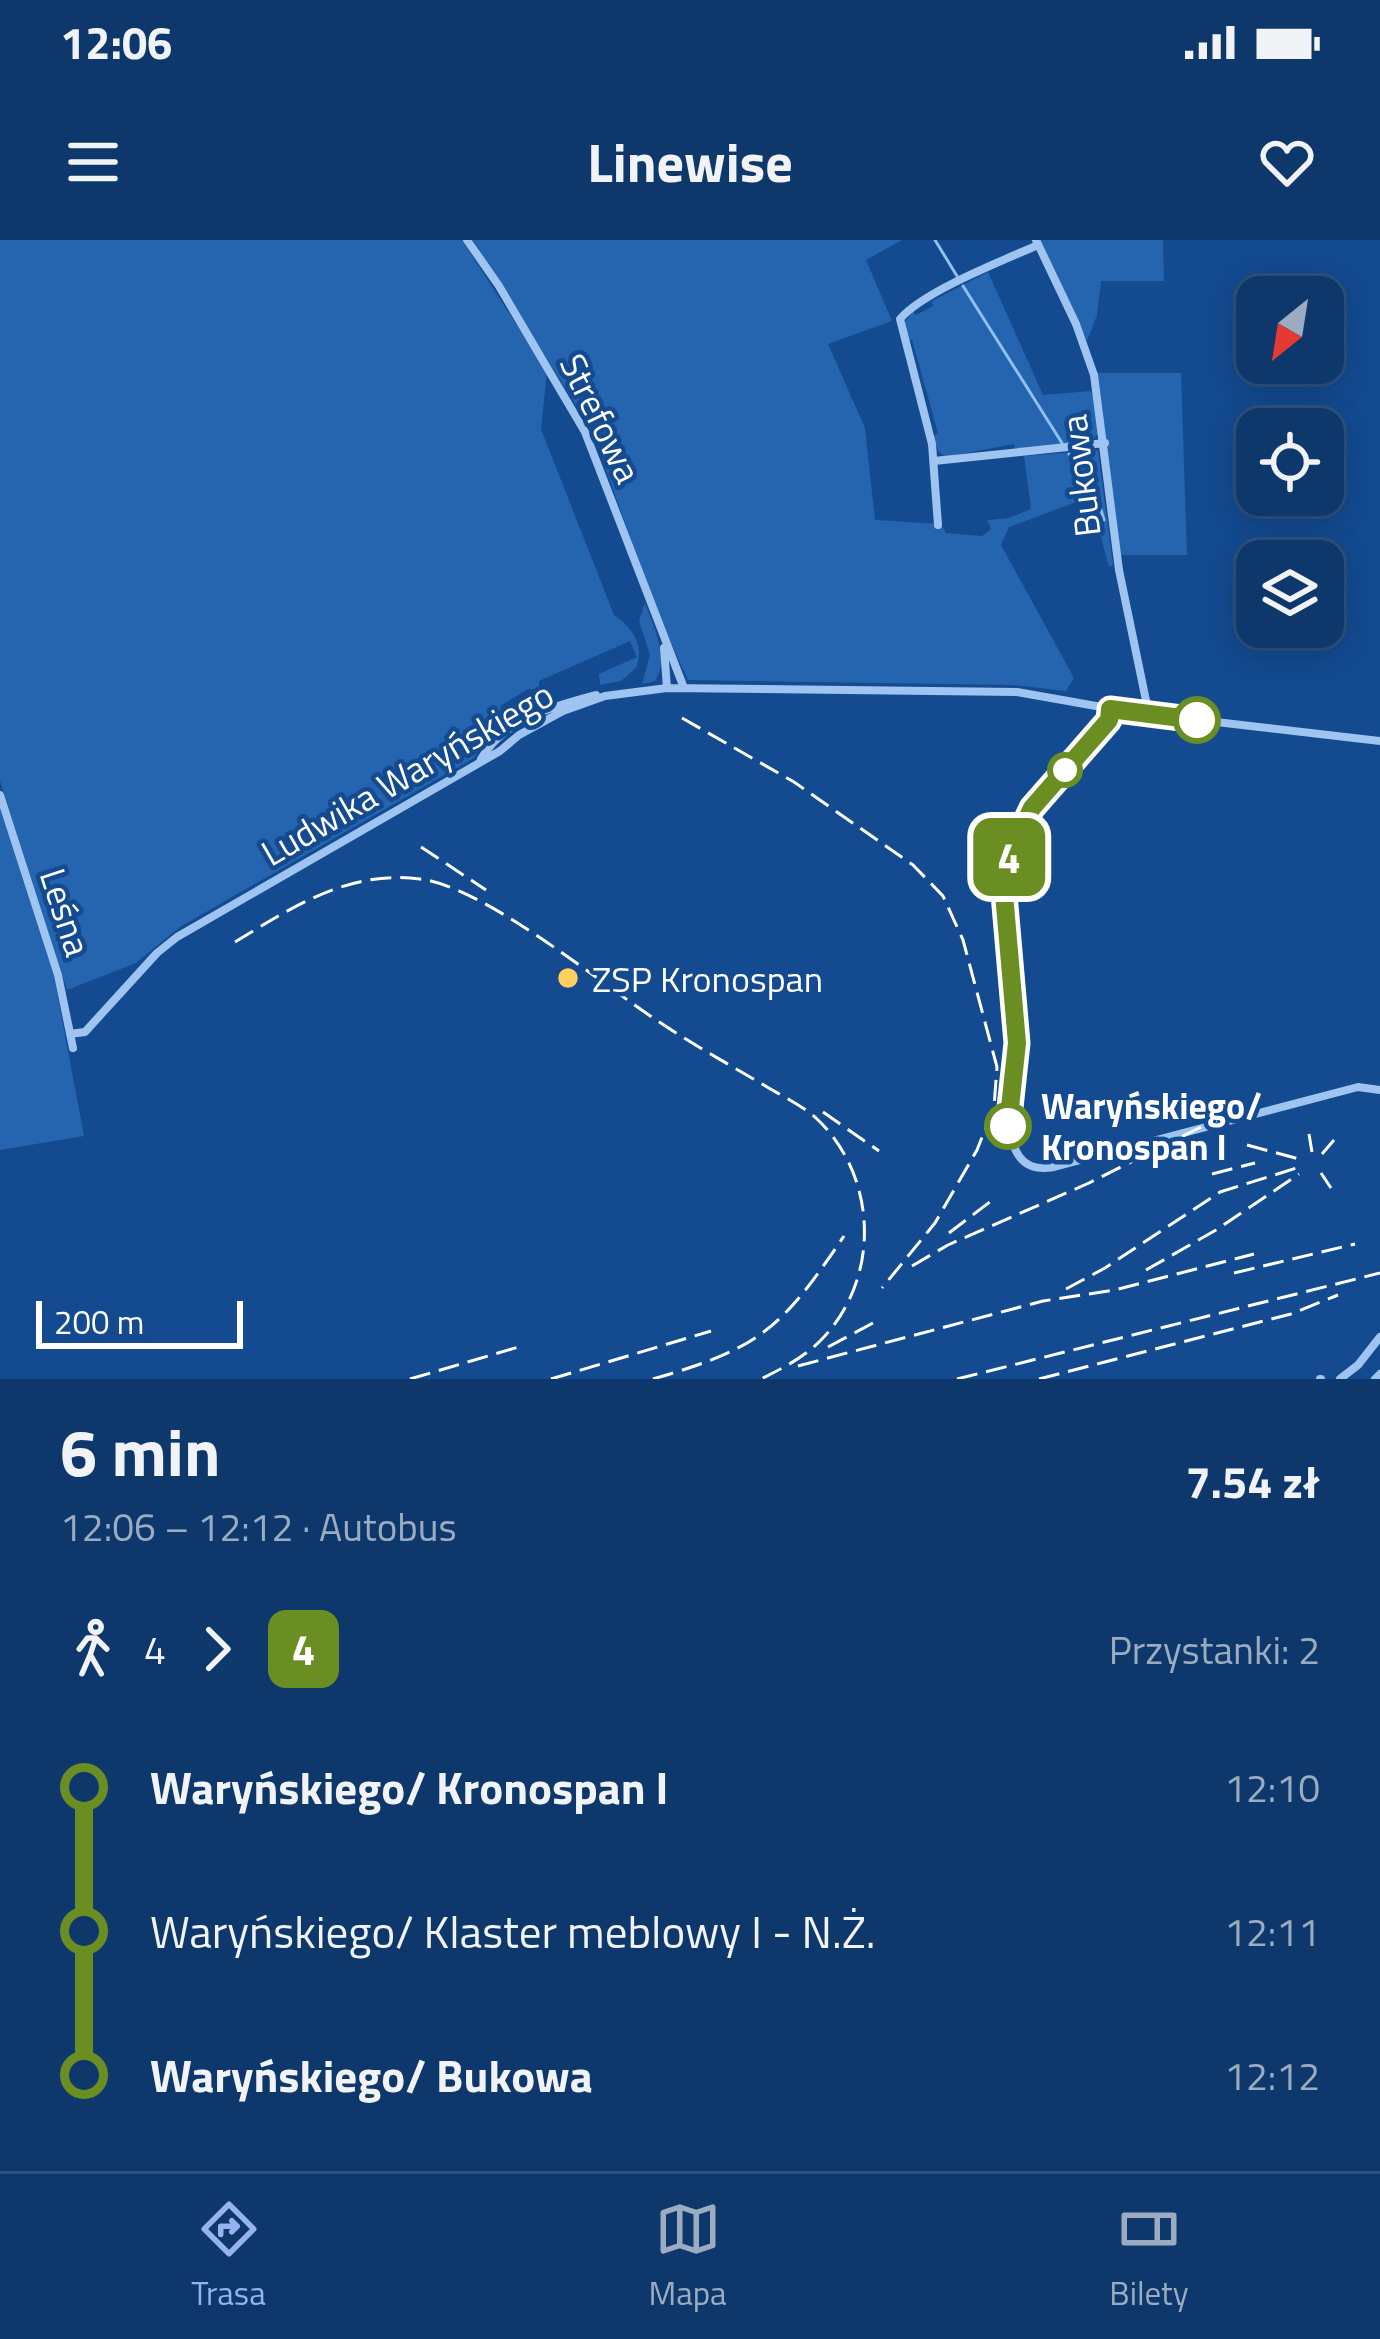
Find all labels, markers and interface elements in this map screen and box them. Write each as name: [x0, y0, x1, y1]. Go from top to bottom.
text: 12:06: [60, 8, 172, 76]
text: Linewise: [587, 121, 793, 203]
icon: menu: [60, 129, 126, 195]
icon: heart: [1254, 129, 1320, 195]
north arrow: [1236, 276, 1344, 384]
map controls: [1236, 276, 1344, 648]
street label: Strefowa: [546, 344, 656, 492]
button: locate: [1236, 408, 1344, 516]
street label: Bukowa: [1045, 412, 1115, 540]
button: layers: [1236, 540, 1344, 648]
street label: Ludwika Waryńskiego: [250, 667, 564, 879]
unlabelled marker: [1175, 698, 1219, 742]
unlabelled marker: [1049, 754, 1081, 786]
line badge: 4: [970, 818, 1048, 896]
text: 4: [997, 825, 1021, 889]
street label: Leśna: [26, 861, 106, 963]
place label: ZSP Kronospan: [592, 951, 823, 1006]
marker: ZSP Kronospan: [555, 965, 581, 991]
place label: Waryńskiego/ Kronospan I: [1041, 1078, 1262, 1174]
marker: Waryńskiego/ Kronospan I: [986, 1104, 1030, 1148]
scale bar: [36, 1295, 243, 1348]
text: 200 m: [54, 1297, 144, 1347]
text: 6 min: [60, 1401, 220, 1502]
text: 7.54 zł: [1185, 1447, 1320, 1515]
text: 12:06 – 12:12 · Autobus: [60, 1497, 457, 1556]
icon: walk: [60, 1616, 126, 1682]
icon: forward: [184, 1616, 250, 1682]
text: 4: [292, 1617, 315, 1681]
text: 4: [144, 1620, 166, 1679]
text: Przystanki: 2: [1109, 1620, 1320, 1679]
text: Waryńskiego/ Kronospan I: [150, 1753, 668, 1821]
text: 12:10: [1224, 1758, 1320, 1817]
text: Waryńskiego/ Klaster meblowy I - N.Ż.: [150, 1897, 876, 1965]
text: 12:11: [1224, 1902, 1320, 1961]
text: Waryńskiego/ Bukowa: [150, 2041, 593, 2109]
text: 12:12: [1224, 2046, 1320, 2105]
tab: Trasa: [191, 2196, 266, 2318]
tab: Mapa: [648, 2196, 727, 2318]
tab: Bilety: [1109, 2196, 1189, 2318]

